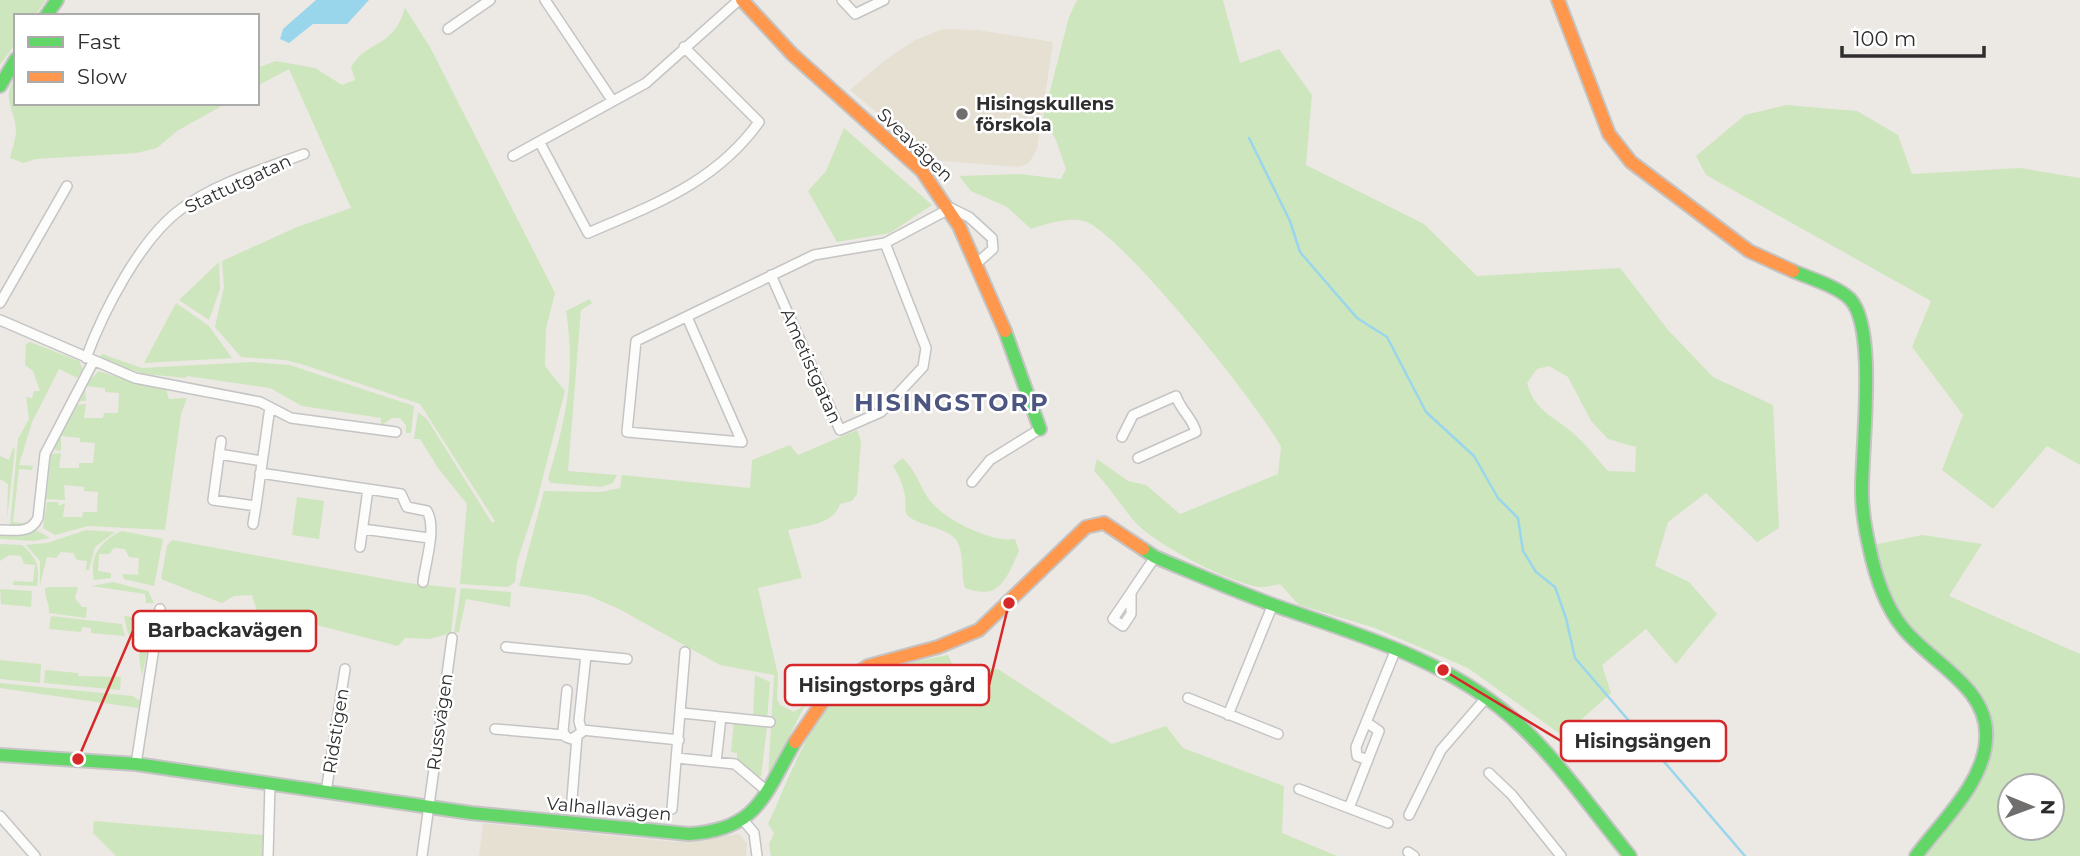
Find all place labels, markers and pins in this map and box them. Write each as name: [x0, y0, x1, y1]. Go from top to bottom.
place label: Hisingskullens förskola: [976, 93, 1114, 136]
marker: Hisingskullens förskola: [954, 106, 970, 122]
callout: Barbackavägen: [133, 611, 316, 651]
callout: Hisingstorps gård: [785, 665, 989, 705]
callout: Hisingsängen: [1561, 721, 1726, 761]

